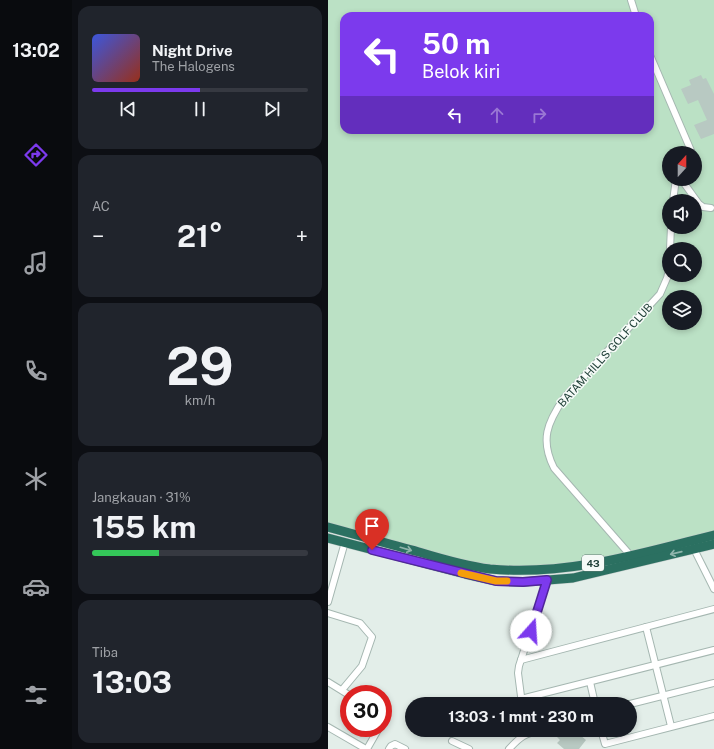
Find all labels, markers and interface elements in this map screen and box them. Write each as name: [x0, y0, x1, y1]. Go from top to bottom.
text: 50 m: [422, 27, 490, 60]
icon: left: [356, 28, 408, 80]
text: 13:02: [12, 40, 60, 61]
text: Night Drive: [152, 42, 233, 59]
text: The Halogens: [152, 59, 235, 74]
text: Belok kiri: [422, 61, 500, 82]
icon: previous: [117, 98, 139, 120]
icon: pause: [189, 98, 211, 120]
icon: next: [261, 98, 283, 120]
icon: left: [444, 104, 466, 126]
icon: ahead: [486, 104, 508, 126]
icon: right: [528, 104, 550, 126]
icon: directions: [22, 141, 50, 169]
north arrow: [662, 146, 702, 186]
map controls: [662, 146, 702, 330]
button: sound: [662, 194, 702, 234]
text: AC: [92, 199, 110, 214]
text: 21°: [177, 218, 223, 254]
text: −: [92, 223, 104, 249]
text: +: [296, 223, 308, 249]
button: search: [662, 242, 702, 282]
icon: music: [22, 249, 50, 277]
button: layers: [662, 290, 702, 330]
street label: BATAM HILLS GOLF CLUB: [555, 301, 655, 409]
text: 29: [166, 336, 234, 397]
icon: phone: [22, 357, 50, 385]
text: km/h: [185, 393, 215, 408]
icon: climate: [22, 465, 50, 493]
text: Jangkauan · 31%: [92, 490, 191, 505]
text: 155 km: [92, 509, 196, 545]
pin: [355, 509, 389, 550]
icon: arrive: [361, 515, 383, 537]
one-way arrow: [399, 545, 412, 553]
one-way arrow: [670, 549, 683, 557]
road number: 43: [582, 555, 604, 571]
icon: car: [22, 573, 50, 601]
position arrow: [510, 610, 552, 652]
text: Tiba: [92, 645, 118, 660]
text: 13:03: [92, 664, 172, 700]
icon: filters: [22, 681, 50, 709]
speed limit sign: 30: [340, 685, 392, 737]
text: 13:03 · 1 mnt · 230 m: [448, 708, 594, 725]

